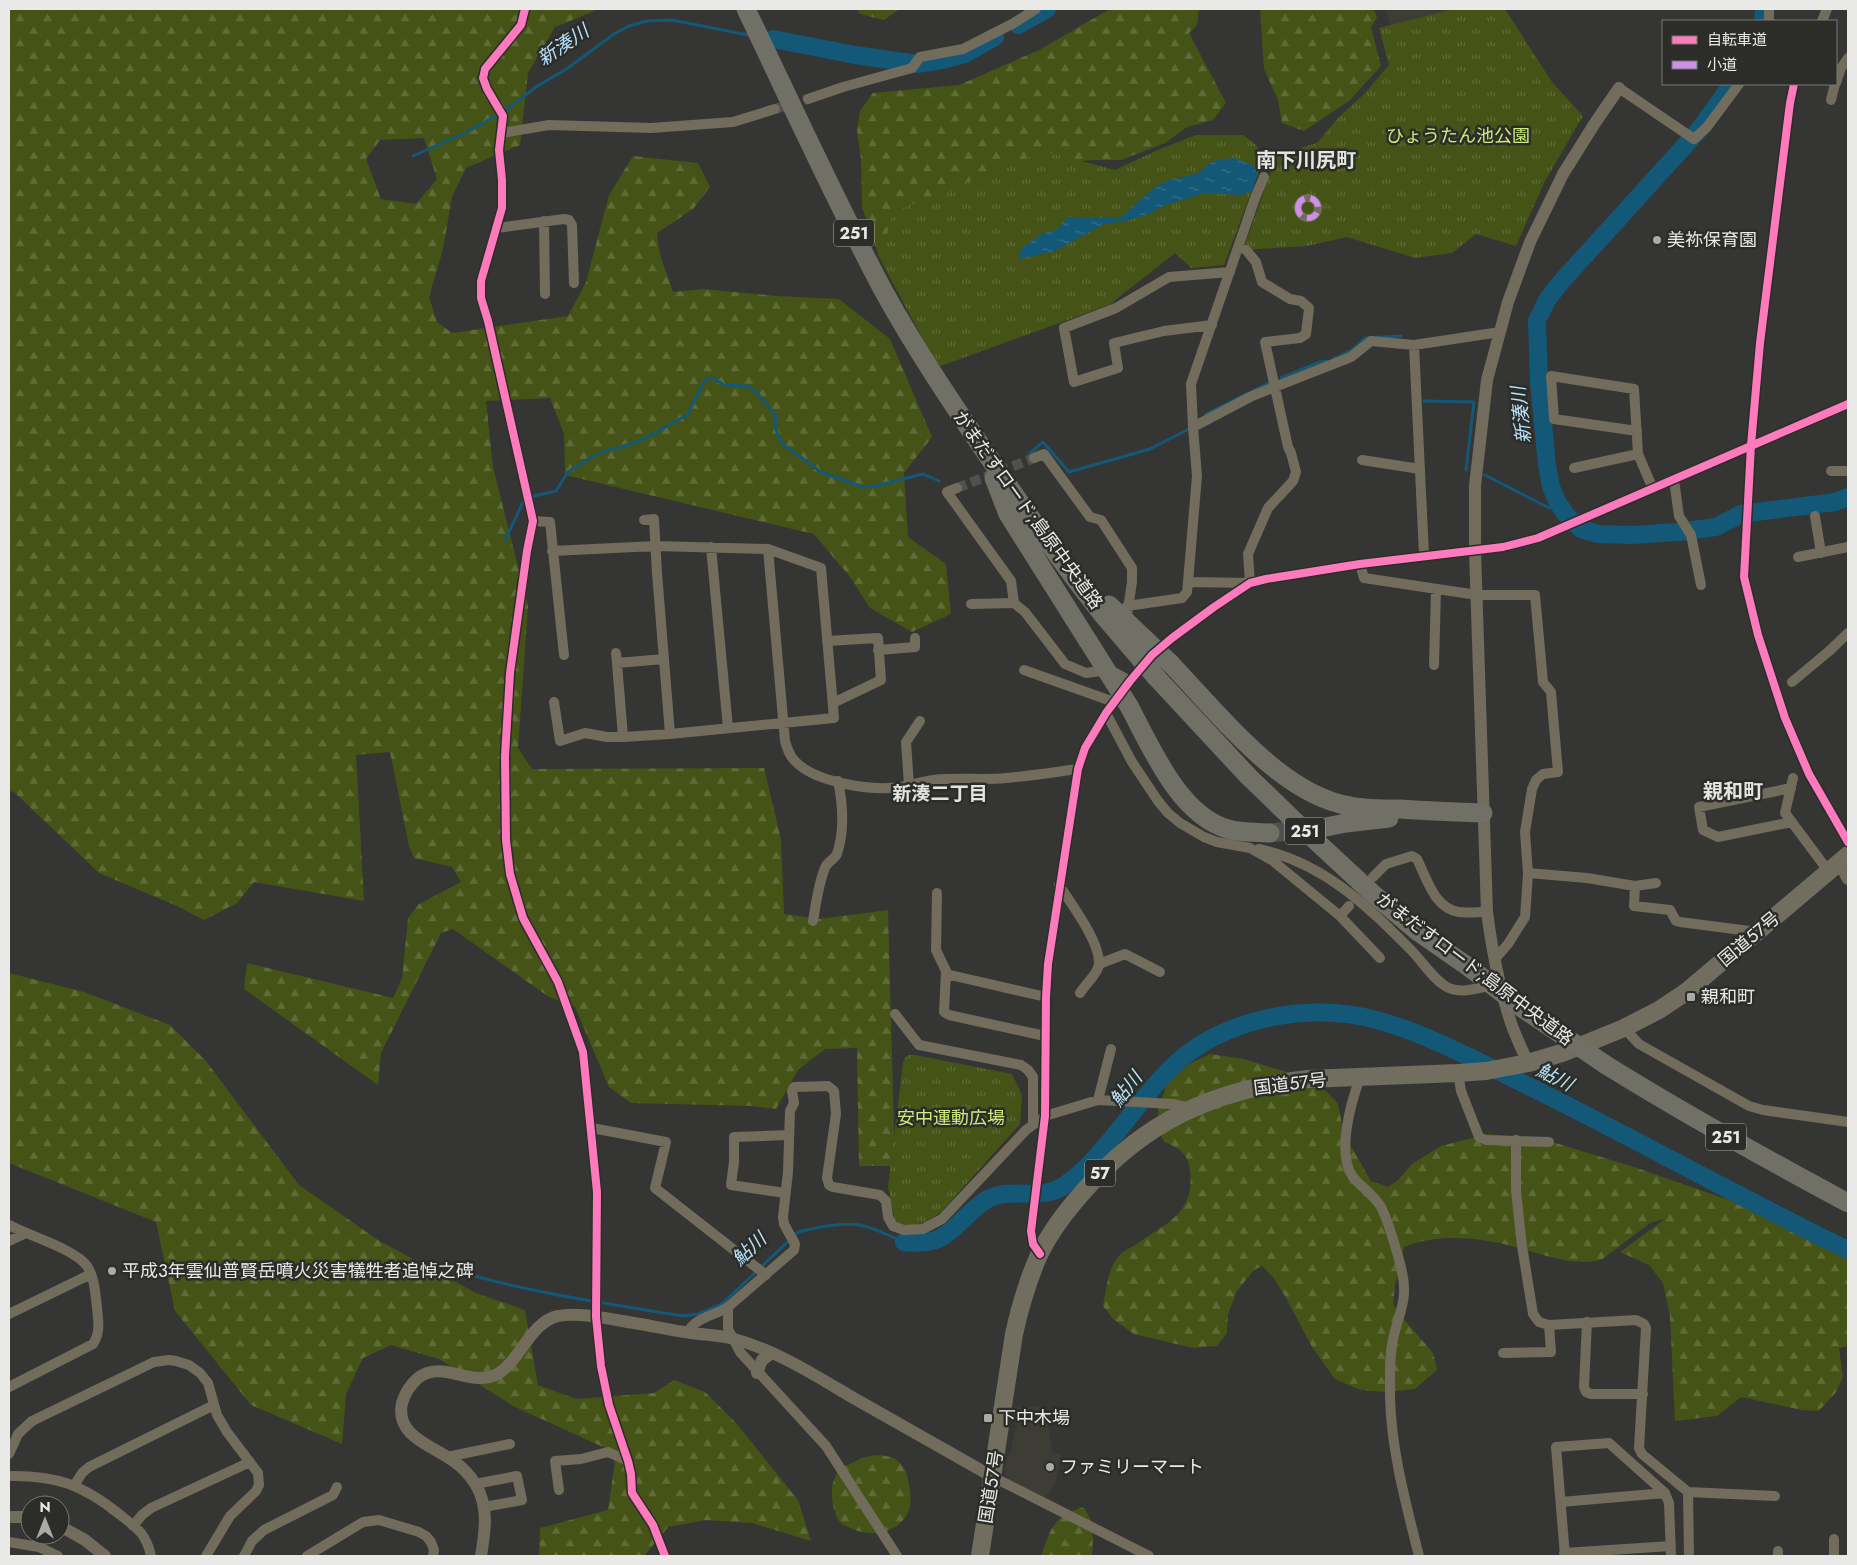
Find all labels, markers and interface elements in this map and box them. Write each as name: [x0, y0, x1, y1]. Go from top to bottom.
water label: 新湊川: [532, 17, 596, 72]
legend: [1662, 20, 1837, 85]
text: 自転車道: [1707, 29, 1767, 51]
text: 小道: [1707, 54, 1737, 76]
park label: ひょうたん池公園: [1386, 123, 1530, 149]
district label: 南下川尻町: [1256, 146, 1356, 175]
road number: 251: [834, 220, 874, 247]
place label: 美祢保育園: [1667, 227, 1757, 253]
marker: 美祢保育園: [1651, 234, 1663, 246]
water label: 新湊川: [1504, 383, 1537, 445]
street label: がまだすロード;島原中央道路: [947, 405, 1109, 615]
district label: 親和町: [1703, 777, 1763, 806]
district label: 新湊二丁目: [892, 780, 988, 807]
road number: 251: [1285, 818, 1325, 844]
street label: がまだすロード;島原中央道路: [1371, 886, 1579, 1052]
street label: 国道57号: [1712, 905, 1786, 973]
place label: 親和町: [1701, 984, 1755, 1010]
marker: 親和町: [1685, 991, 1697, 1003]
water label: 鮎川: [1532, 1056, 1580, 1099]
water label: 鮎川: [1104, 1064, 1150, 1112]
street label: 国道57号: [1252, 1067, 1328, 1101]
park label: 安中運動広場: [897, 1105, 1005, 1131]
road number: 251: [1706, 1124, 1746, 1150]
road number: 57: [1085, 1160, 1115, 1186]
water label: 鮎川: [726, 1225, 774, 1272]
place label: 平成3年雲仙普賢岳噴火災害犠牲者追悼之碑: [122, 1258, 474, 1284]
marker: 平成3年雲仙普賢岳噴火災害犠牲者追悼之碑: [106, 1265, 118, 1277]
place label: 下中木場: [998, 1405, 1070, 1431]
marker: 下中木場: [982, 1412, 994, 1424]
street label: 国道57号: [972, 1449, 1010, 1525]
place label: ファミリーマート: [1060, 1454, 1204, 1480]
marker: ファミリーマート: [1044, 1461, 1056, 1473]
north arrow: [20, 1495, 70, 1545]
text: N: [39, 1497, 51, 1517]

